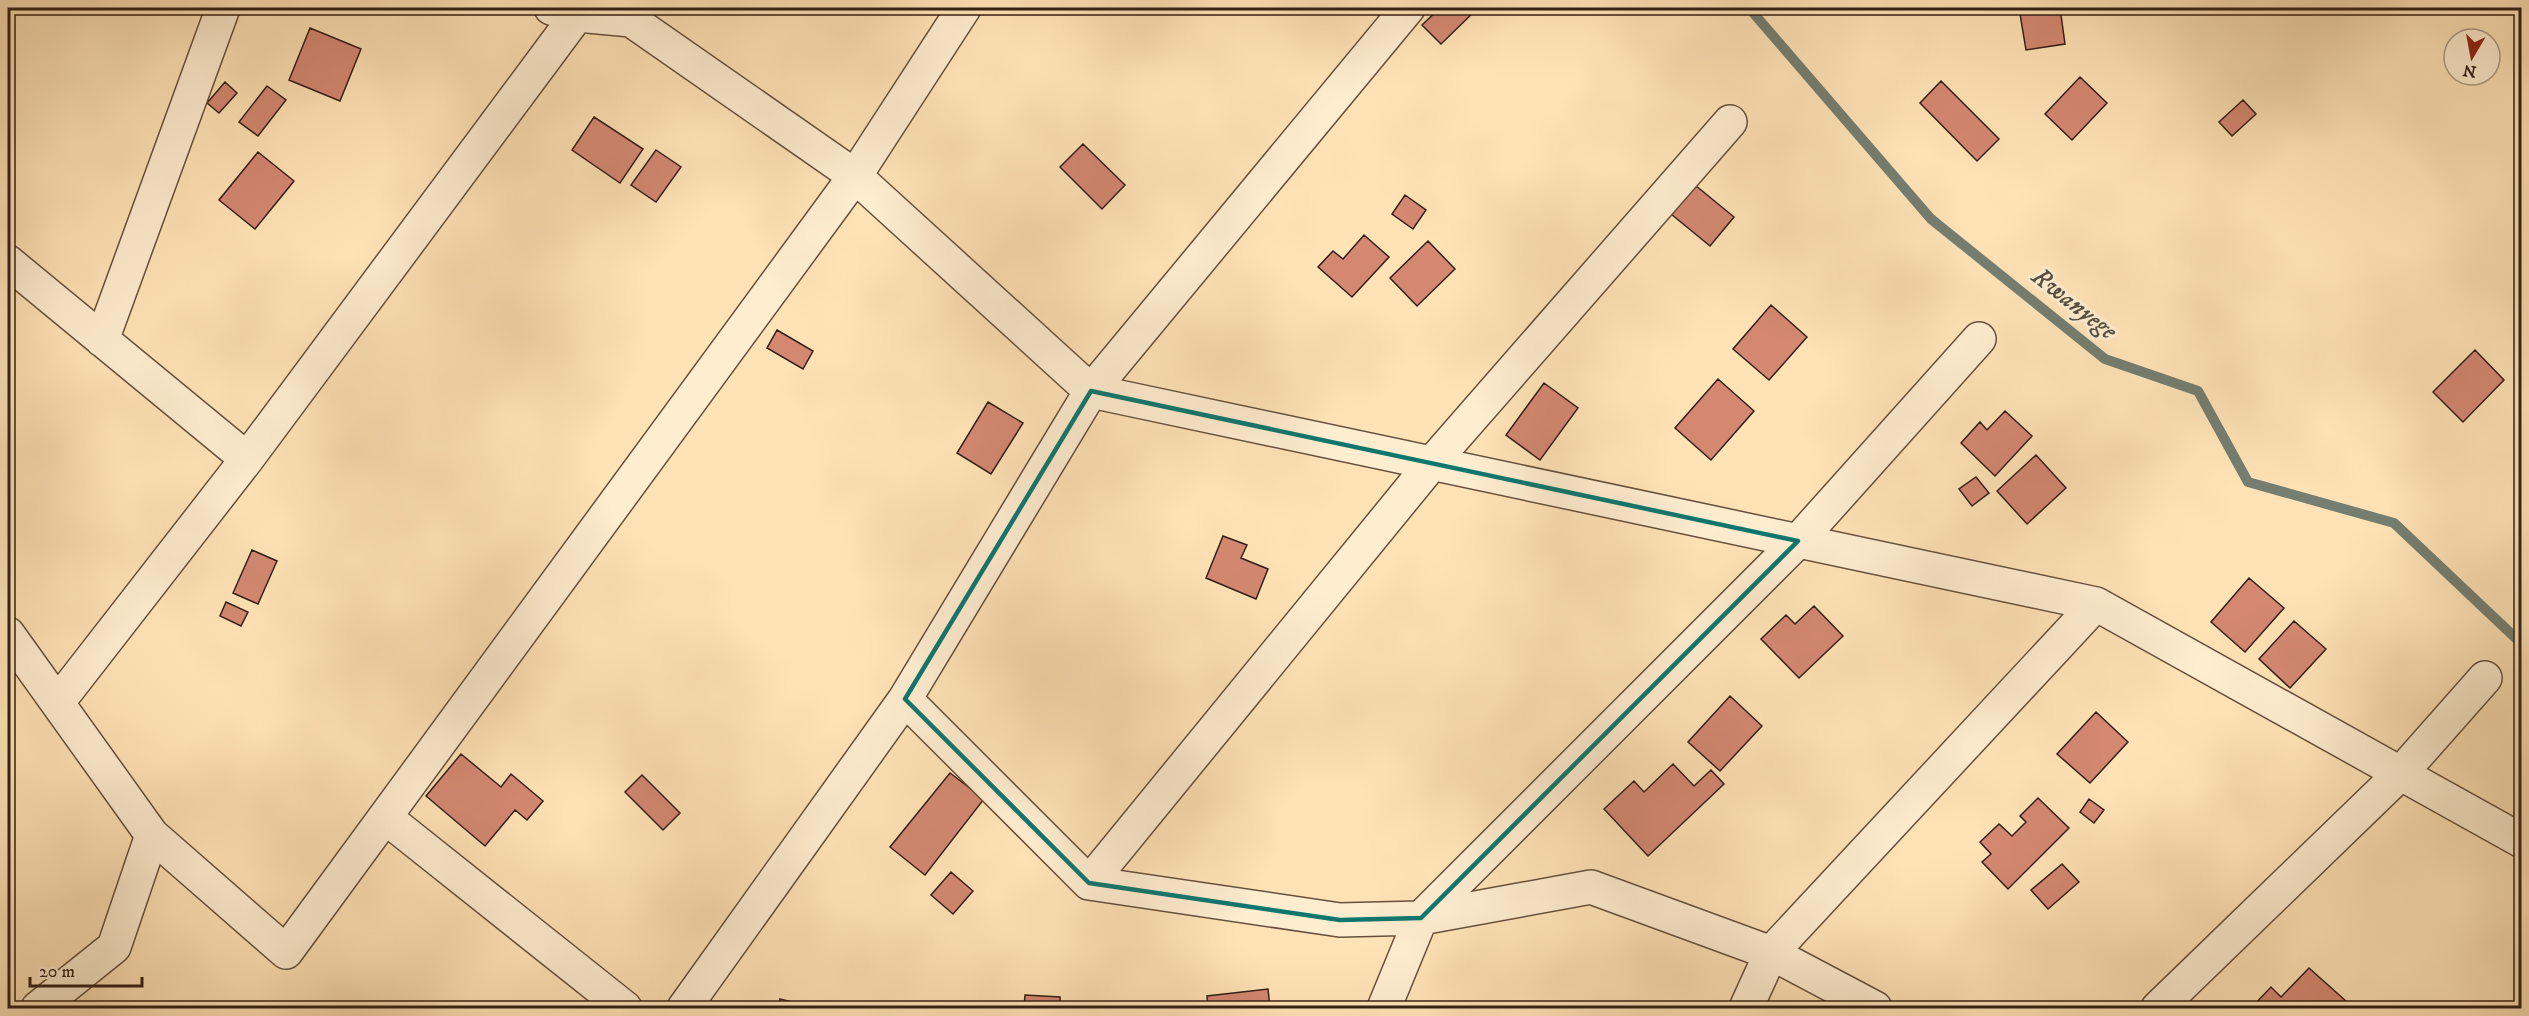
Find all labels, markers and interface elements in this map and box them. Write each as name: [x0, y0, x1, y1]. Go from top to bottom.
north arrow: [2442, 27, 2502, 87]
text: N: [2461, 60, 2478, 82]
water label: Rwanyege: [2024, 260, 2124, 348]
scale bar: [30, 950, 142, 988]
text: 20 m: [39, 961, 75, 983]

